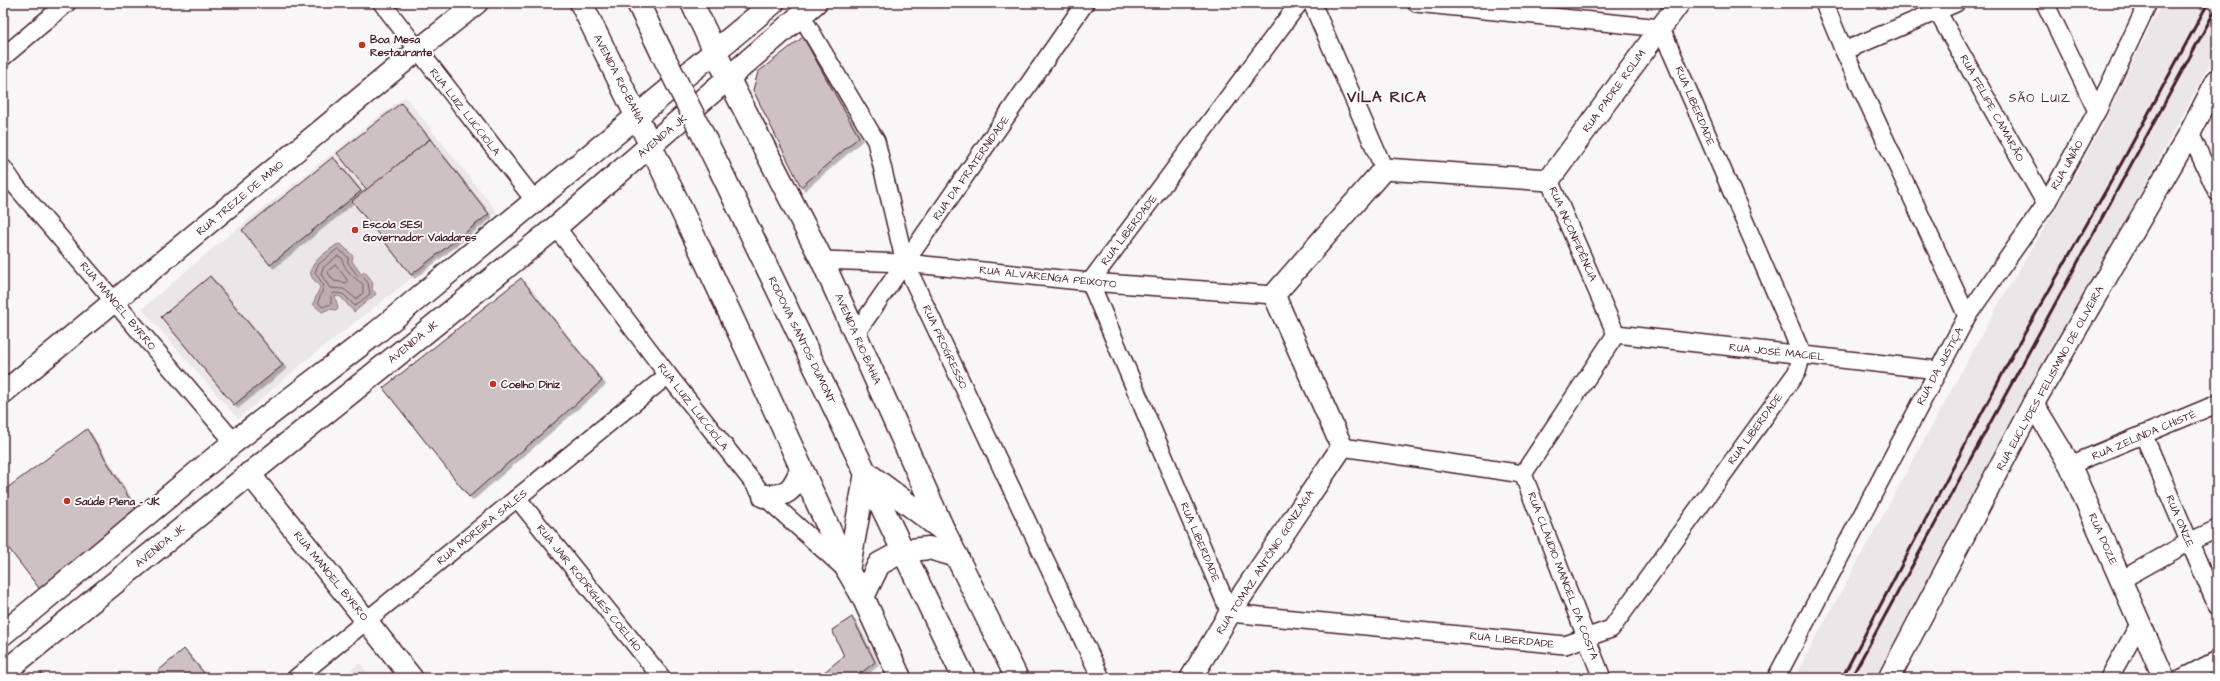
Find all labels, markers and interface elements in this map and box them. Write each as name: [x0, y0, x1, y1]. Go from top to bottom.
place label: Boa Mesa Restaurante: [370, 32, 433, 60]
street label: AVENIDA RIO-BAHIA: [590, 32, 648, 126]
marker: Boa Mesa Restaurante: [357, 40, 367, 50]
street label: RUA PADRE ROLIM: [1579, 47, 1649, 135]
street label: RUA FELIPE CAMARÃO: [1956, 52, 2028, 165]
street label: RUA LIBERDADE: [1672, 64, 1719, 148]
street label: RUA LUIZ LUCCIOLA: [426, 65, 504, 159]
district label: VILA RICA: [1346, 87, 1427, 108]
district label: SÃO LUIZ: [2009, 90, 2071, 107]
street label: AVENIDA JK: [634, 111, 690, 161]
street label: RUA DA FRATERNIDADE: [929, 112, 1013, 223]
street label: RUA UNIÃO: [2047, 137, 2087, 193]
street label: RUA TREZE DE MAIO: [193, 157, 287, 239]
street label: RUA INCONFIDÊNCIA: [1545, 184, 1601, 284]
street label: RUA LIBERDADE: [1098, 191, 1161, 268]
place label: Escola SESI Governador Valadares: [363, 217, 477, 245]
marker: Escola SESI Governador Valadares: [350, 225, 360, 235]
street label: RUA MANOEL BYRRO: [77, 259, 160, 354]
street label: RUA ALVARENGA PEIXOTO: [979, 262, 1118, 292]
street label: RODOVIA SANTOS DUMONT: [765, 274, 839, 406]
street label: RUA EUCLYDES FELISMINO DE OLIVEIRA: [1993, 283, 2107, 473]
street label: AVENIDA RIO-BAHIA: [831, 291, 885, 387]
street label: RUA PROGRESSO: [919, 303, 971, 392]
street label: AVENIDA JK: [385, 317, 441, 367]
street label: RUA DA JUSTIÇA: [1913, 324, 1967, 408]
street label: RUA JOSÉ MACIEL: [1728, 340, 1826, 365]
street label: RUA LUIZ LUCCIOLA: [654, 360, 732, 454]
place label: Coelho Diniz: [501, 377, 561, 392]
marker: Coelho Diniz: [488, 379, 498, 389]
street label: RUA LIBERDADE: [1724, 390, 1786, 468]
street label: RUA ZELINDA CHISTÉ: [2090, 406, 2199, 464]
street label: RUA MOREIRA SALES: [434, 486, 530, 568]
street label: RUA TOMAZ ANTÔNIO GONZAGA: [1213, 487, 1317, 637]
street label: RUA CLÁUDIO MANOEL DA COSTA: [1524, 490, 1602, 662]
street label: RUA ONZE: [2162, 493, 2198, 550]
place label: Saúde Plena - JK: [74, 494, 160, 509]
marker: Saúde Plena - JK: [62, 496, 72, 506]
street label: RUA LIBERDADE: [1177, 500, 1224, 584]
street label: RUA DOZE: [2085, 511, 2121, 568]
street label: AVENIDA JK: [132, 521, 188, 571]
street label: RUA JAIR RODRIGUES COELHO: [533, 521, 645, 655]
street label: RUA MANOEL BYRRO: [290, 528, 372, 624]
street label: RUA LIBERDADE: [1469, 628, 1555, 652]

